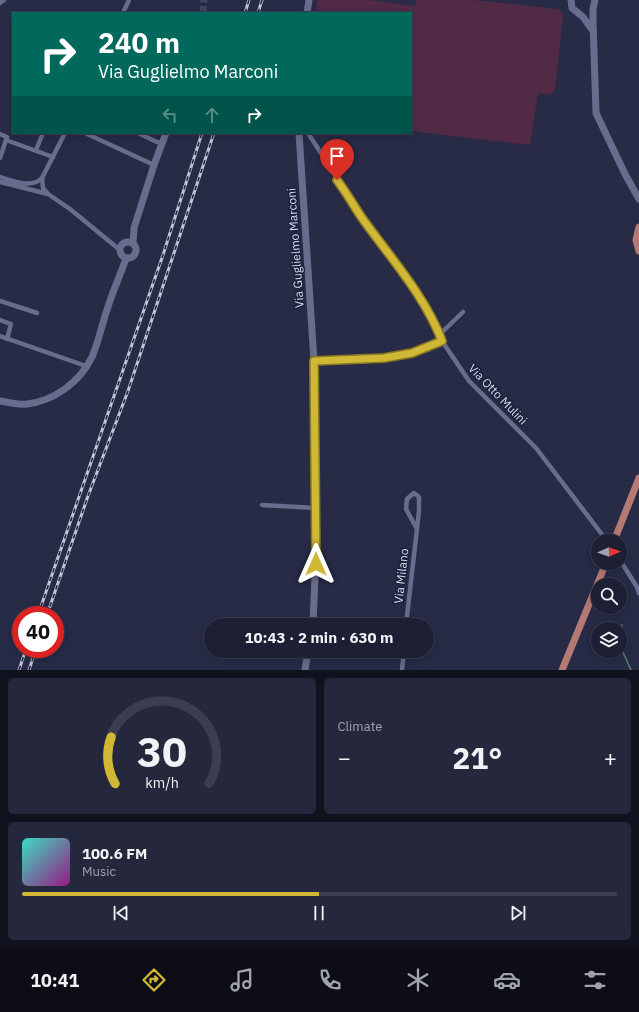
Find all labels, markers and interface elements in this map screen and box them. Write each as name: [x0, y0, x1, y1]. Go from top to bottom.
text: 240 m: [98, 24, 180, 61]
icon: right: [32, 28, 84, 80]
text: Via Guglielmo Marconi: [98, 60, 278, 83]
icon: left: [159, 104, 181, 126]
icon: ahead: [201, 104, 223, 126]
icon: right: [243, 104, 265, 126]
pin: [320, 139, 354, 180]
icon: arrive: [326, 145, 348, 167]
street label: Via Guglielmo Marconi: [283, 188, 307, 308]
street label: Via Otto Mulini: [465, 361, 531, 427]
north arrow: [591, 534, 627, 570]
map controls: [591, 534, 627, 658]
position arrow: [295, 543, 337, 585]
street label: Via Milano: [391, 547, 411, 604]
button: search: [591, 578, 627, 614]
speed limit sign: 40: [12, 606, 64, 658]
button: layers: [591, 622, 627, 658]
text: 10:43 · 2 min · 630 m: [245, 628, 393, 647]
text: Climate: [338, 718, 382, 735]
text: 30: [137, 724, 187, 778]
text: 21°: [452, 738, 502, 777]
text: −: [338, 743, 351, 772]
text: +: [604, 743, 617, 772]
text: km/h: [145, 773, 179, 792]
text: 100.6 FM: [82, 844, 147, 863]
text: Music: [82, 863, 116, 880]
icon: previous: [110, 902, 132, 924]
icon: pause: [308, 902, 330, 924]
icon: next: [507, 902, 529, 924]
icon: directions: [140, 966, 168, 994]
icon: music: [228, 966, 256, 994]
icon: phone: [316, 966, 344, 994]
icon: climate: [404, 966, 432, 994]
icon: car: [493, 966, 521, 994]
icon: filters: [581, 966, 609, 994]
text: 10:41: [30, 969, 79, 992]

